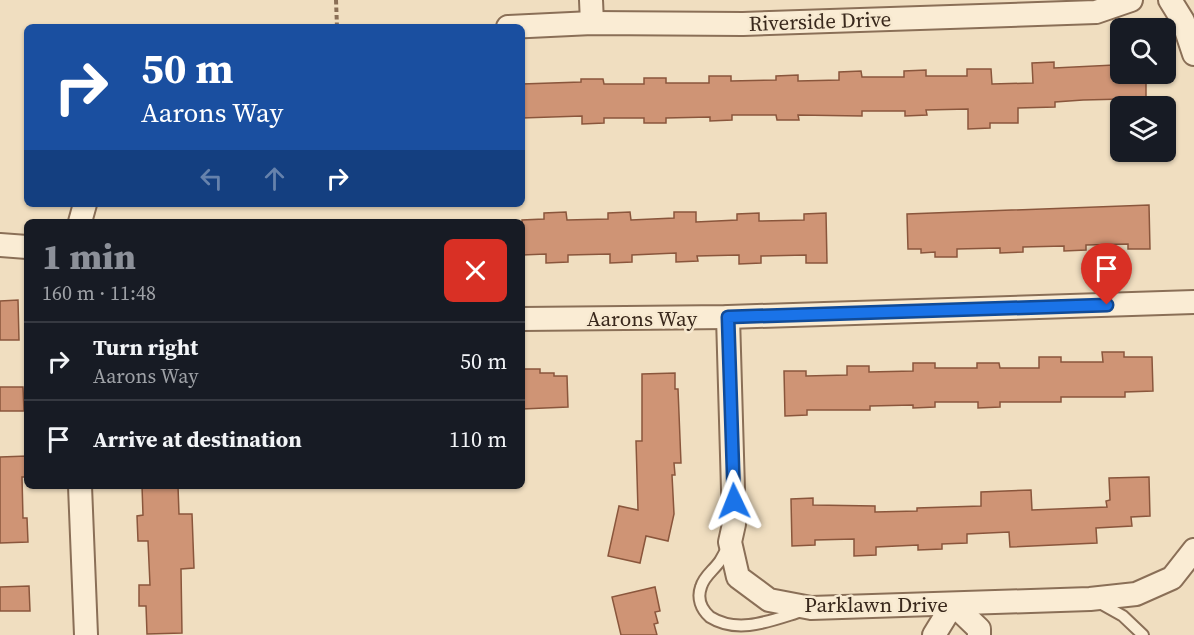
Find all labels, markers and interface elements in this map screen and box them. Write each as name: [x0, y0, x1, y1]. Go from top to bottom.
street label: Riverside Drive: [748, 4, 892, 38]
map controls: [1110, 18, 1176, 162]
button: search: [1110, 18, 1176, 84]
text: 50 m: [141, 39, 234, 97]
icon: right: [42, 48, 120, 126]
text: Aarons Way: [141, 94, 283, 131]
button: layers: [1110, 96, 1176, 162]
icon: left: [195, 162, 228, 195]
icon: ahead: [258, 162, 291, 195]
icon: right: [321, 162, 354, 195]
text: 1 min: [42, 232, 136, 281]
button: close: [444, 239, 507, 302]
pin: [1081, 243, 1132, 305]
icon: arrive: [1090, 252, 1123, 285]
text: 160 m · 11:48: [42, 279, 156, 307]
street label: Aarons Way: [587, 304, 698, 333]
text: Turn right: [93, 332, 198, 362]
icon: right: [42, 345, 75, 378]
text: 50 m: [460, 346, 507, 376]
text: Aarons Way: [93, 362, 198, 390]
icon: arrive: [42, 423, 75, 456]
text: Arrive at destination: [93, 424, 302, 454]
text: 110 m: [449, 424, 507, 454]
position arrow: [702, 469, 766, 533]
street label: Parklawn Drive: [804, 590, 948, 619]

